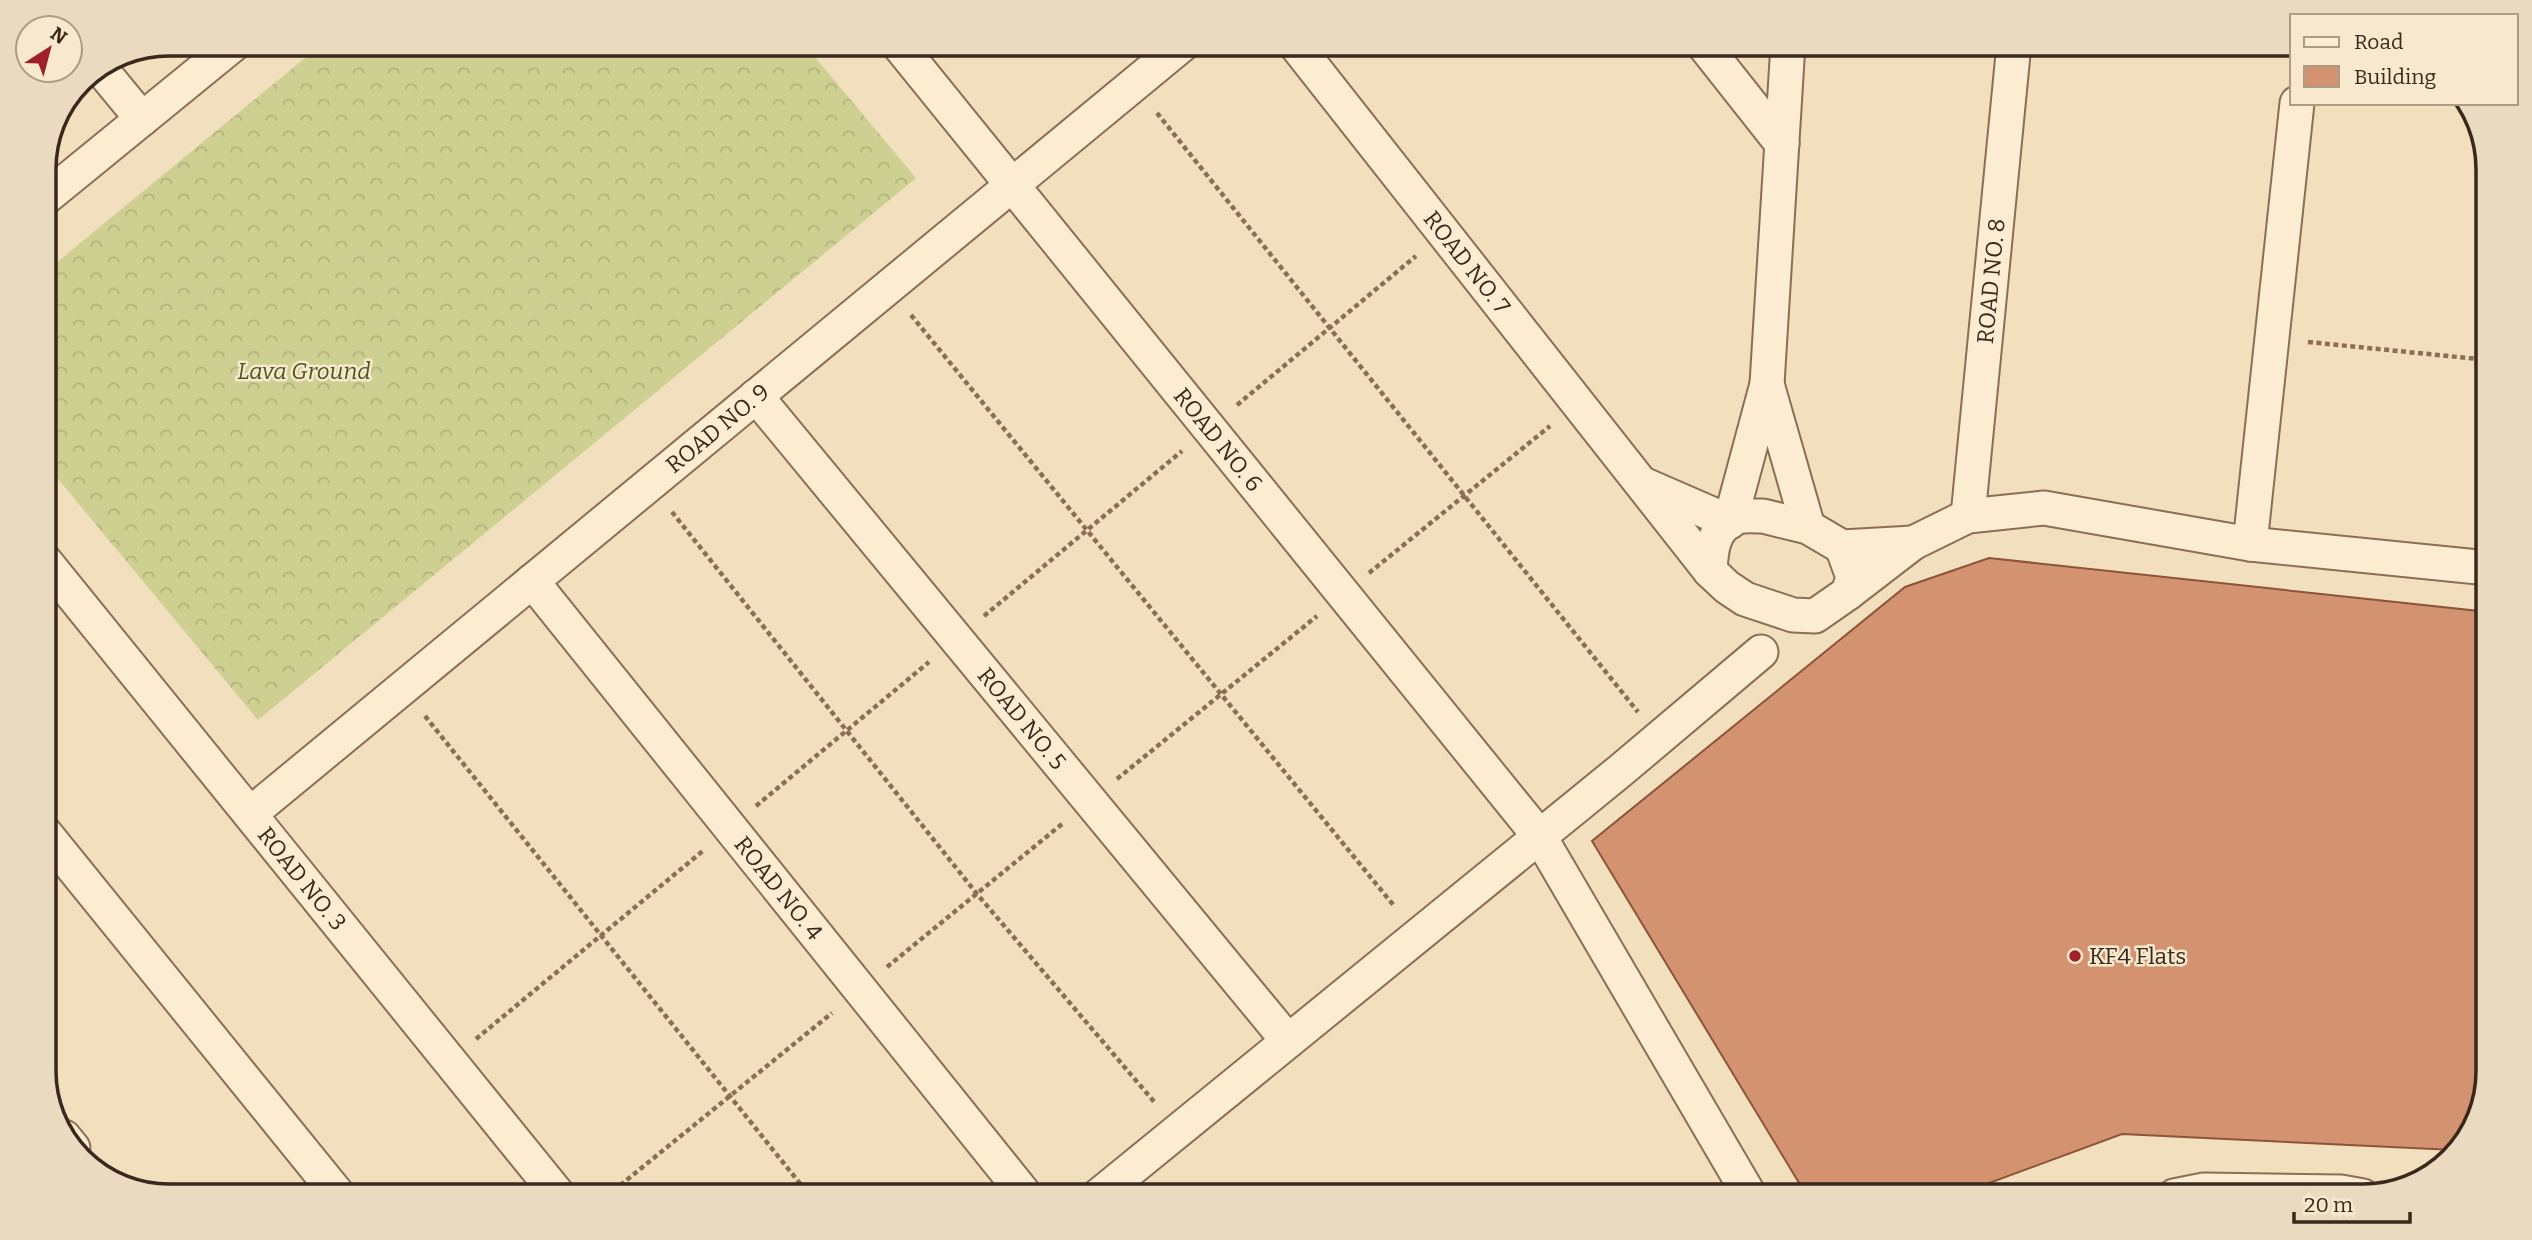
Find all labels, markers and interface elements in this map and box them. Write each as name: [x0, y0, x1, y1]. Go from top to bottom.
north arrow: [14, 14, 84, 84]
legend: [2290, 14, 2518, 105]
text: N: [46, 22, 72, 49]
text: Road: [2354, 29, 2403, 55]
text: Building: [2354, 64, 2437, 90]
street label: ROAD NO. 7: [1418, 205, 1516, 320]
street label: ROAD NO. 8: [1971, 217, 2011, 345]
park label: Lava Ground: [237, 357, 371, 385]
street label: ROAD NO. 9: [660, 378, 775, 479]
street label: ROAD NO. 6: [1168, 382, 1269, 497]
street label: ROAD NO. 5: [972, 662, 1072, 775]
street label: ROAD NO. 3: [252, 821, 352, 936]
street label: ROAD NO. 4: [729, 831, 829, 946]
place label: KF4 Flats: [2089, 942, 2186, 970]
marker: KF4 Flats: [2067, 948, 2083, 964]
scale bar: [2294, 1180, 2410, 1224]
text: 20 m: [2304, 1192, 2353, 1218]

